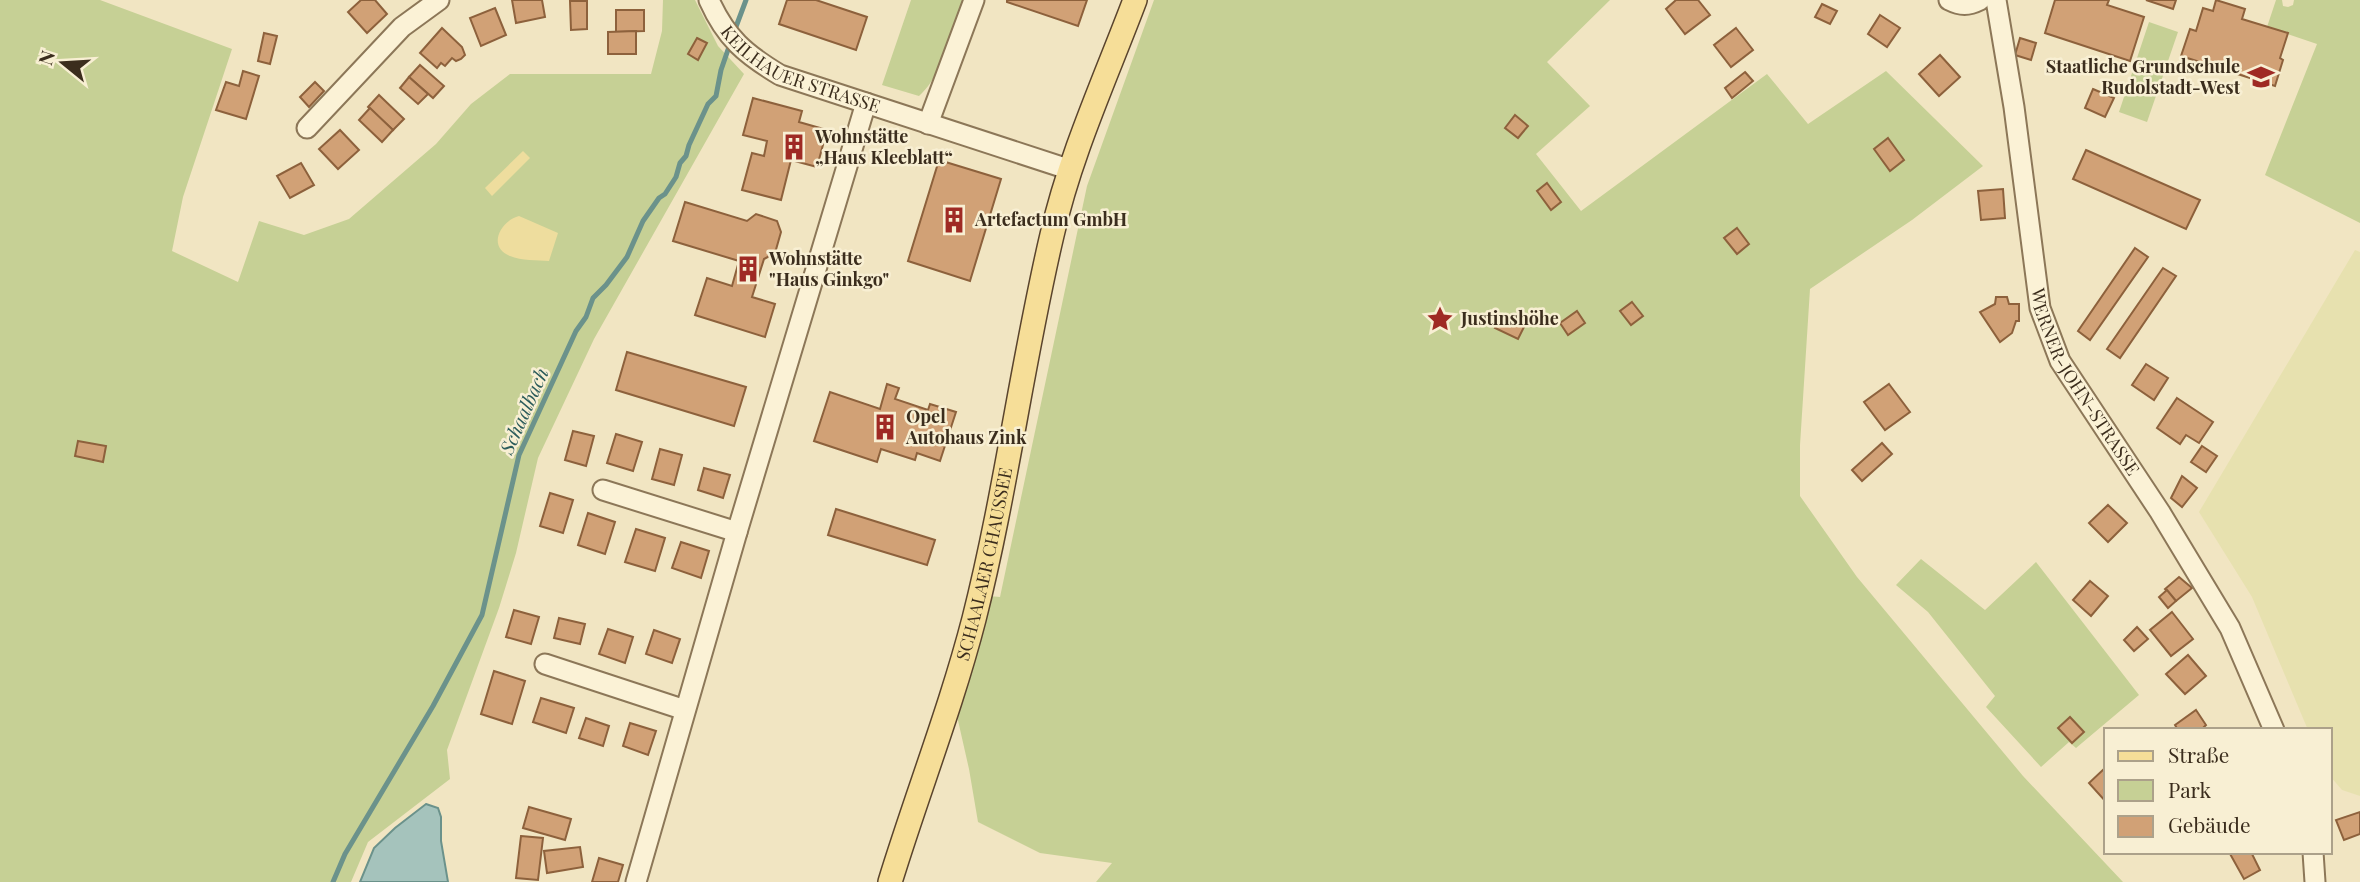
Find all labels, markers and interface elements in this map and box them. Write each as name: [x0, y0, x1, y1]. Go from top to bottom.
street label: KEILHAUER STRASSE: [716, 20, 884, 118]
north arrow: [28, 28, 98, 98]
text: N: [31, 47, 60, 68]
place label: Staatliche Grundschule Rudolstadt-West: [2046, 54, 2241, 99]
school or university icon: Staatliche Grundschule Rudolstadt-West: [2246, 62, 2276, 92]
place label: Wohnstätte „Haus Kleeblatt“: [814, 124, 953, 169]
building icon: Wohnstätte „Haus Kleeblatt“: [779, 132, 809, 162]
building icon: Artefactum GmbH: [939, 205, 969, 235]
place label: Artefactum GmbH: [974, 207, 1127, 231]
place label: Wohnstätte "Haus Ginkgo": [768, 246, 889, 291]
building icon: Wohnstätte "Haus Ginkgo": [733, 254, 763, 284]
street label: WERNER-JOHN-STRASSE: [2026, 285, 2145, 480]
place icon: Justinshöhe: [1425, 304, 1455, 334]
place label: Justinshöhe: [1460, 306, 1559, 330]
water label: Schaalbach: [492, 363, 554, 459]
place label: Opel Autohaus Zink: [905, 404, 1027, 449]
building icon: Opel Autohaus Zink: [870, 412, 900, 442]
street label: SCHAALAER CHAUSSEE: [950, 465, 1017, 663]
legend: [2104, 728, 2332, 854]
text: Straße: [2168, 740, 2229, 768]
text: Park: [2168, 775, 2212, 803]
text: Gebäude: [2168, 810, 2251, 838]

